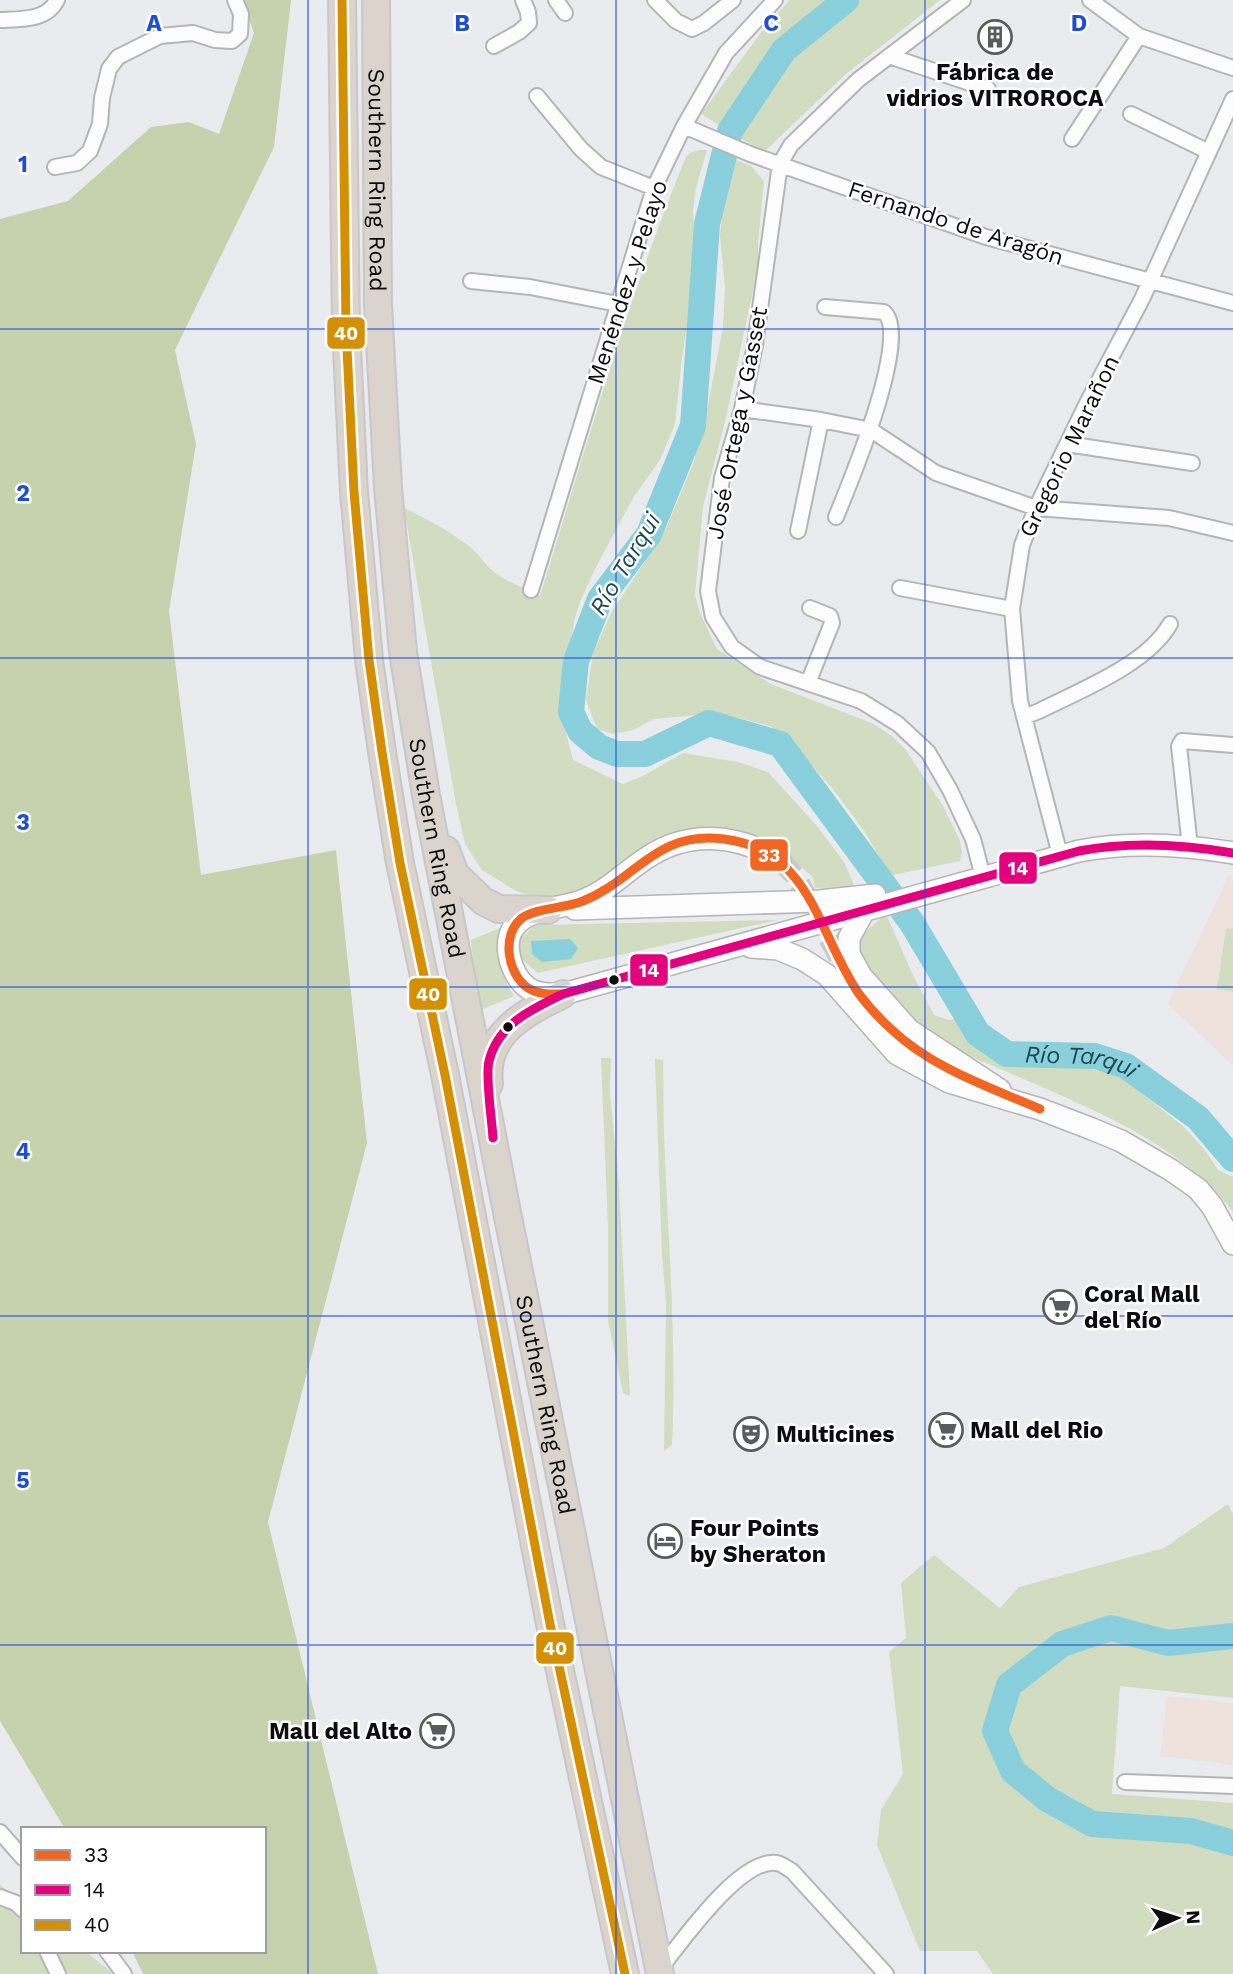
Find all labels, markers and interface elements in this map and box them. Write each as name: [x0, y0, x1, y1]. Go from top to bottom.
text: A: [146, 10, 162, 37]
text: B: [454, 10, 470, 37]
text: C: [763, 10, 779, 37]
text: D: [1071, 10, 1087, 37]
building icon: Fábrica de vidrios VITROROCA: [976, 18, 1014, 56]
place label: Fábrica de vidrios VITROROCA: [885, 59, 1104, 112]
street label: Southern Ring Road: [362, 68, 391, 292]
text: 1: [18, 151, 28, 178]
street label: Fernando de Aragón: [845, 176, 1067, 271]
street label: Menéndez y Pelayo: [582, 177, 673, 388]
street label: José Ortega y Gasset: [702, 304, 773, 542]
line badge: 40: [326, 316, 366, 350]
text: 40: [334, 322, 358, 345]
street label: Gregorio Marañon: [1014, 351, 1125, 542]
text: 2: [16, 480, 30, 507]
water label: Río Tarqui: [584, 507, 667, 620]
street label: Southern Ring Road: [403, 736, 470, 960]
text: 3: [16, 809, 30, 836]
line badge: 33: [749, 838, 789, 872]
text: 33: [758, 844, 780, 867]
line badge: 14: [998, 851, 1038, 885]
text: 14: [1008, 857, 1028, 880]
line badge: 14: [629, 953, 669, 987]
text: 14: [639, 959, 659, 982]
unlabelled marker: [607, 973, 621, 987]
line badge: 40: [408, 977, 448, 1011]
text: 40: [416, 983, 440, 1006]
unlabelled marker: [501, 1020, 515, 1034]
water label: Río Tarqui: [1024, 1040, 1144, 1084]
text: 4: [16, 1138, 31, 1165]
place label: Coral Mall del Río: [1084, 1281, 1200, 1334]
supermarket icon: Coral Mall del Río: [1041, 1288, 1079, 1326]
street label: Southern Ring Road: [510, 1293, 580, 1517]
supermarket icon: Mall del Rio: [927, 1411, 965, 1449]
theatre icon: Multicines: [732, 1415, 770, 1453]
place label: Mall del Rio: [970, 1417, 1103, 1444]
place label: Multicines: [776, 1421, 895, 1448]
text: 5: [16, 1467, 30, 1494]
place label: Four Points by Sheraton: [690, 1515, 826, 1568]
hotel icon: Four Points by Sheraton: [646, 1522, 684, 1560]
line badge: 40: [535, 1631, 575, 1665]
text: 40: [543, 1637, 567, 1660]
supermarket icon: Mall del Alto: [418, 1712, 456, 1750]
place label: Mall del Alto: [269, 1718, 412, 1745]
legend: [21, 1827, 266, 1953]
text: 33: [84, 1842, 109, 1867]
text: 14: [84, 1877, 105, 1902]
north arrow: [1142, 1883, 1212, 1953]
text: N: [1182, 1909, 1205, 1925]
text: 40: [84, 1912, 110, 1937]

